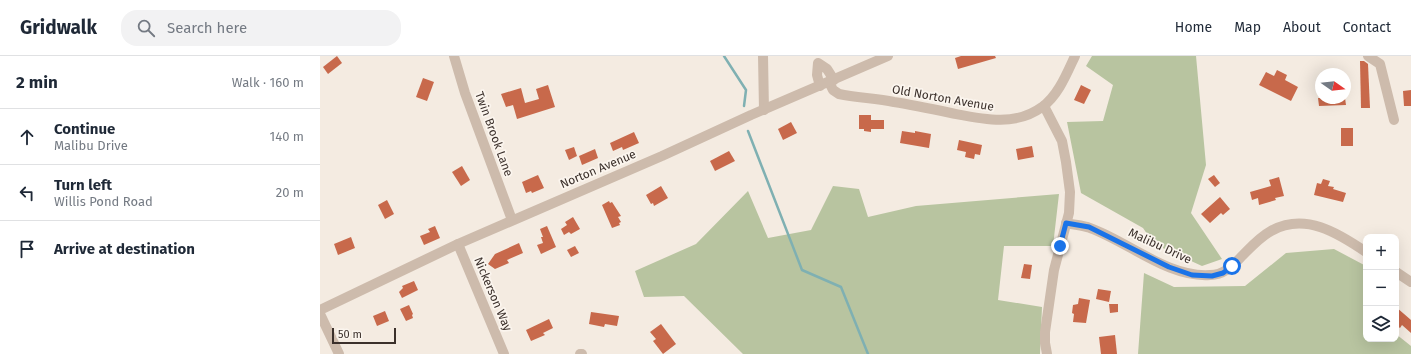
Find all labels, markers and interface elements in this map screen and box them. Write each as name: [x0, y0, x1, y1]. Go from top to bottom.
search box: [121, 10, 401, 46]
text: Gridwalk: [20, 16, 97, 39]
icon: search: [135, 17, 157, 39]
text: Search here: [167, 19, 247, 37]
text: Home: [1175, 19, 1212, 36]
text: Map: [1234, 19, 1261, 36]
text: About: [1283, 19, 1321, 36]
text: Contact: [1343, 19, 1391, 36]
north arrow: [1315, 68, 1351, 104]
text: 2 min: [16, 72, 58, 93]
text: Walk · 160 m: [232, 75, 304, 90]
street label: Old Norton Avenue: [891, 82, 995, 114]
street label: Twin Brook Lane: [472, 90, 516, 178]
text: Continue: [54, 120, 115, 138]
icon: ahead: [16, 126, 38, 148]
text: 140 m: [270, 129, 304, 144]
text: Malibu Drive: [54, 138, 128, 153]
street label: Norton Avenue: [558, 147, 638, 191]
text: Turn left: [54, 176, 112, 194]
icon: left: [16, 182, 38, 204]
text: 20 m: [276, 185, 304, 200]
text: Willis Pond Road: [54, 194, 153, 209]
street label: Malibu Drive: [1126, 225, 1194, 267]
map controls: [1363, 234, 1399, 342]
button: +: [1363, 234, 1399, 270]
route end: [1051, 237, 1069, 255]
icon: arrive: [16, 238, 38, 260]
text: Arrive at destination: [54, 240, 195, 258]
street label: Nickerson Way: [471, 255, 515, 333]
route start: [1223, 257, 1241, 275]
button: −: [1363, 270, 1399, 306]
button: layers: [1363, 306, 1399, 342]
scale bar: [332, 326, 396, 345]
text: 50 m: [338, 328, 362, 341]

